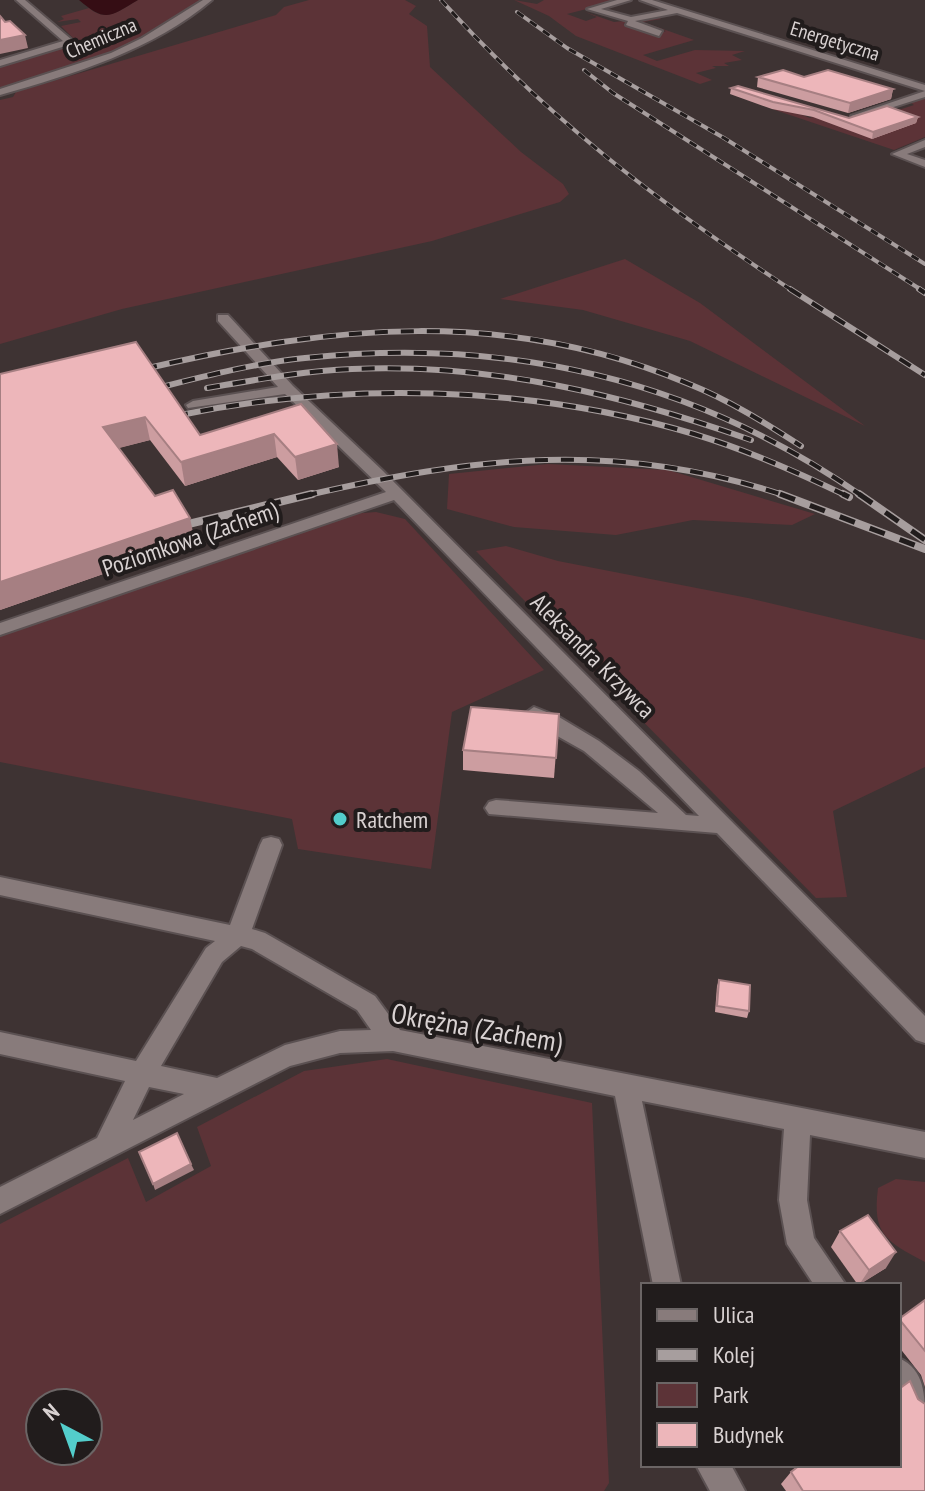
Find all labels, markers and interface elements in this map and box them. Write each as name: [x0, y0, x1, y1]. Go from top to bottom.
street label: Chemiczna: [62, 11, 140, 65]
street label: Energetyczna: [787, 15, 883, 67]
street label: Poziomkowa (Zachem): [98, 494, 282, 584]
street label: Aleksandra Krzywca: [524, 587, 662, 725]
place label: Ratchem: [356, 804, 428, 835]
marker: Ratchem: [331, 810, 349, 828]
street label: Okrężna (Zachem): [389, 994, 566, 1060]
legend: [641, 1283, 901, 1467]
text: Ulica: [713, 1299, 754, 1330]
text: Kolej: [713, 1339, 755, 1370]
text: Park: [713, 1379, 749, 1410]
north arrow: [24, 1387, 104, 1467]
text: N: [37, 1397, 65, 1426]
text: Budynek: [713, 1419, 785, 1450]

